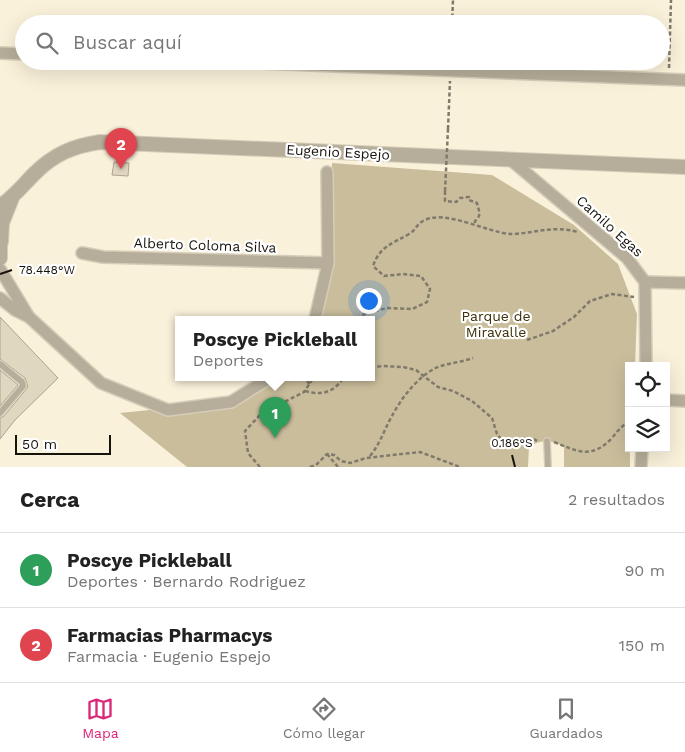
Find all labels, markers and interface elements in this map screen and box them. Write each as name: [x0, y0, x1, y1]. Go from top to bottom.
search box: [15, 15, 670, 70]
icon: search: [33, 29, 61, 57]
text: Buscar aquí: [73, 31, 182, 54]
pin: 2: [105, 128, 137, 169]
street label: Eugenio Espejo: [286, 141, 390, 163]
street label: Camilo Egas: [574, 192, 646, 260]
street label: Alberto Coloma Silva: [133, 235, 277, 255]
text: 78.448°W: [19, 263, 75, 277]
your location: [356, 288, 382, 314]
park label: Parque de Miravalle: [461, 308, 531, 340]
popup: [175, 316, 375, 381]
text: Poscye Pickleball: [193, 328, 357, 351]
text: Deportes: [193, 351, 263, 370]
map controls: [625, 362, 670, 452]
button: locate: [625, 362, 670, 407]
pin: 1: [259, 397, 291, 438]
button: layers: [625, 407, 670, 452]
scale bar: [15, 432, 111, 455]
text: 50 m: [22, 436, 57, 452]
text: 0.186°S: [491, 436, 533, 450]
text: Cerca: [20, 487, 79, 512]
text: 2 resultados: [568, 490, 665, 509]
text: Poscye Pickleball: [67, 549, 232, 572]
text: 1: [33, 561, 39, 580]
text: 90 m: [624, 561, 665, 580]
text: Deportes · Bernardo Rodriguez: [67, 572, 306, 591]
text: Farmacias Pharmacys: [67, 624, 272, 647]
text: 2: [31, 636, 41, 655]
text: 150 m: [619, 636, 665, 655]
text: Farmacia · Eugenio Espejo: [67, 647, 271, 666]
tab: Mapa: [82, 695, 119, 741]
tab: Cómo llegar: [283, 695, 365, 741]
tab: Guardados: [529, 695, 603, 741]

